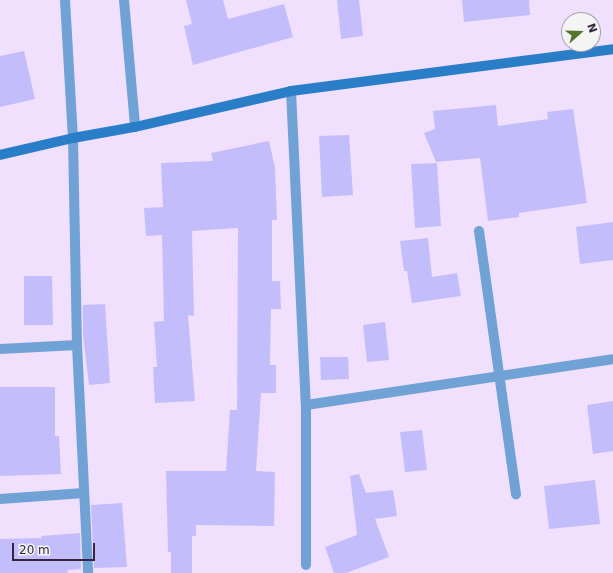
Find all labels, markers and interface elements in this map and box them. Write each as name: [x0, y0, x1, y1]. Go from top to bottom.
north arrow: [561, 12, 601, 52]
text: N: [584, 22, 599, 35]
scale bar: [14, 535, 97, 561]
text: 20 m: [19, 543, 50, 557]

